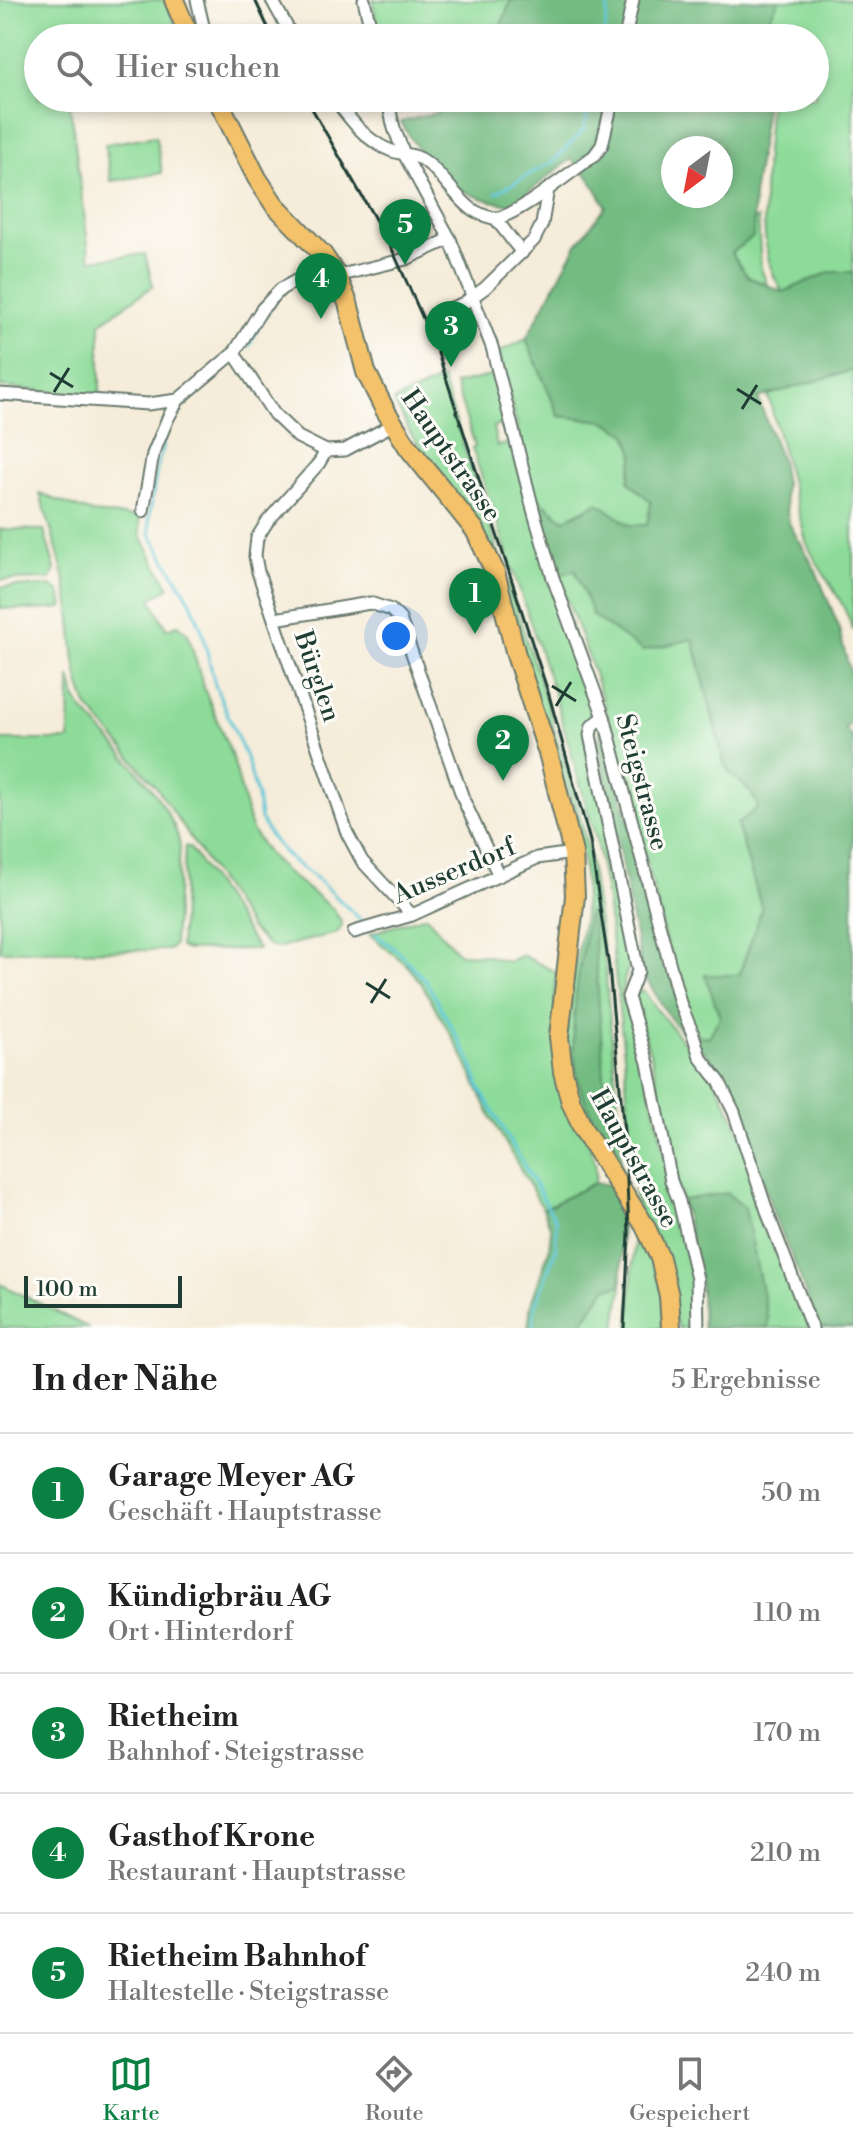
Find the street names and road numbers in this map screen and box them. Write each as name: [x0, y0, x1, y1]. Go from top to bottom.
street label: Hauptstrasse: [394, 383, 508, 528]
street label: Bürglen: [286, 626, 347, 726]
street label: Steigstrasse: [608, 710, 676, 854]
street label: Ausserdorf: [387, 830, 522, 911]
street label: Hauptstrasse: [583, 1083, 685, 1234]

